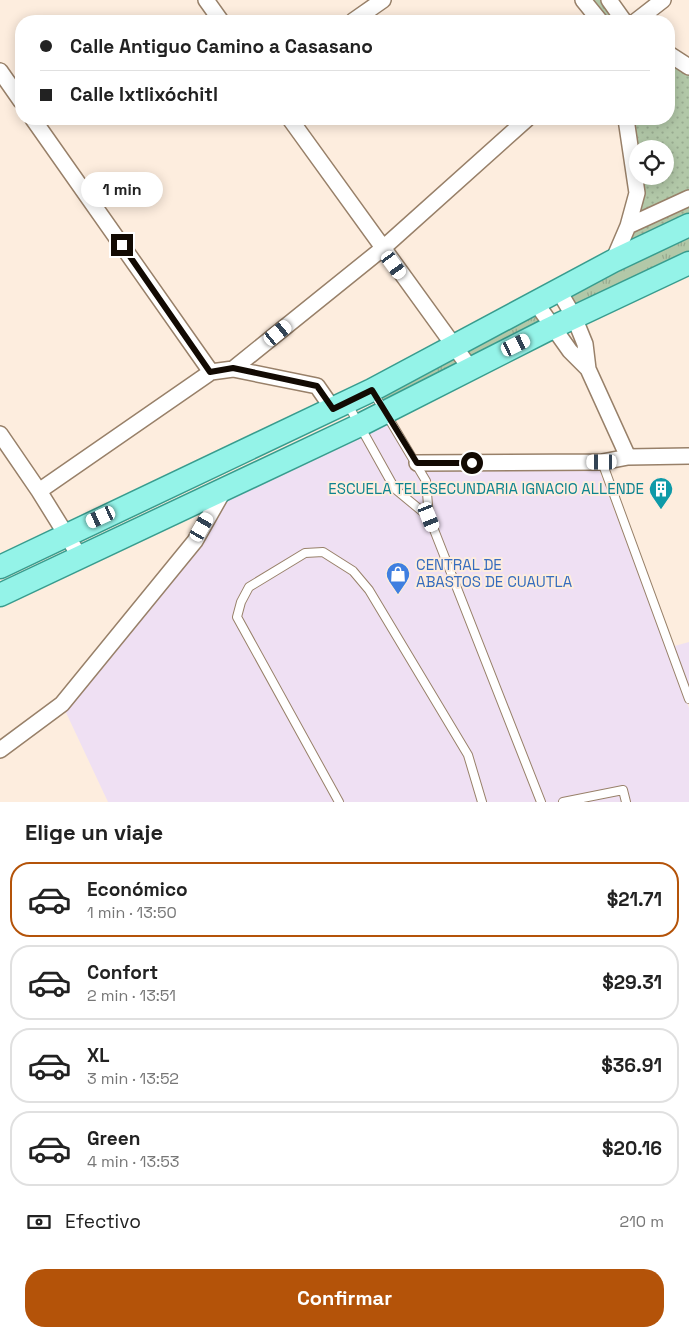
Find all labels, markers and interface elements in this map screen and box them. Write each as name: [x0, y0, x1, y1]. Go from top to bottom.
text: Calle Antiguo Camino a Casasano: [70, 34, 373, 59]
text: Calle Ixtlixóchitl: [70, 82, 218, 107]
map controls: [629, 140, 674, 185]
button: locate: [629, 140, 674, 185]
callout: 1 min: [81, 172, 163, 208]
text: 1 min: [102, 179, 142, 200]
route end: [111, 234, 133, 256]
car: [379, 248, 408, 282]
car: [261, 318, 294, 348]
car: [499, 332, 532, 358]
route start: [461, 452, 483, 474]
car: [587, 455, 617, 470]
building icon: ESCUELA TELESECUNDARIA IGNACIO ALLENDE: [648, 476, 674, 510]
place label: ESCUELA TELESECUNDARIA IGNACIO ALLENDE: [328, 479, 644, 498]
car: [416, 500, 441, 534]
car: [84, 504, 117, 530]
car: [188, 510, 215, 544]
place label: CENTRAL DE ABASTOS DE CUAUTLA: [416, 555, 573, 591]
shop icon: CENTRAL DE ABASTOS DE CUAUTLA: [385, 561, 411, 595]
text: Elige un viaje: [25, 818, 163, 846]
icon: car: [27, 877, 72, 922]
text: Económico: [87, 877, 188, 902]
text: $21.71: [607, 887, 662, 912]
text: 1 min · 13:50: [87, 902, 177, 923]
icon: car: [27, 960, 72, 1005]
text: Confort: [87, 960, 158, 985]
text: $29.31: [602, 970, 662, 995]
text: 2 min · 13:51: [87, 985, 176, 1006]
icon: car: [27, 1043, 72, 1088]
text: XL: [87, 1043, 110, 1068]
text: $36.91: [601, 1053, 662, 1078]
text: 3 min · 13:52: [87, 1068, 179, 1089]
icon: car: [27, 1126, 72, 1171]
text: Green: [87, 1126, 140, 1151]
text: $20.16: [602, 1136, 662, 1161]
text: 4 min · 13:53: [87, 1151, 179, 1172]
icon: cash: [25, 1208, 53, 1236]
text: Efectivo: [65, 1209, 141, 1234]
text: 210 m: [620, 1211, 664, 1232]
button: Confirmar: [25, 1269, 664, 1327]

